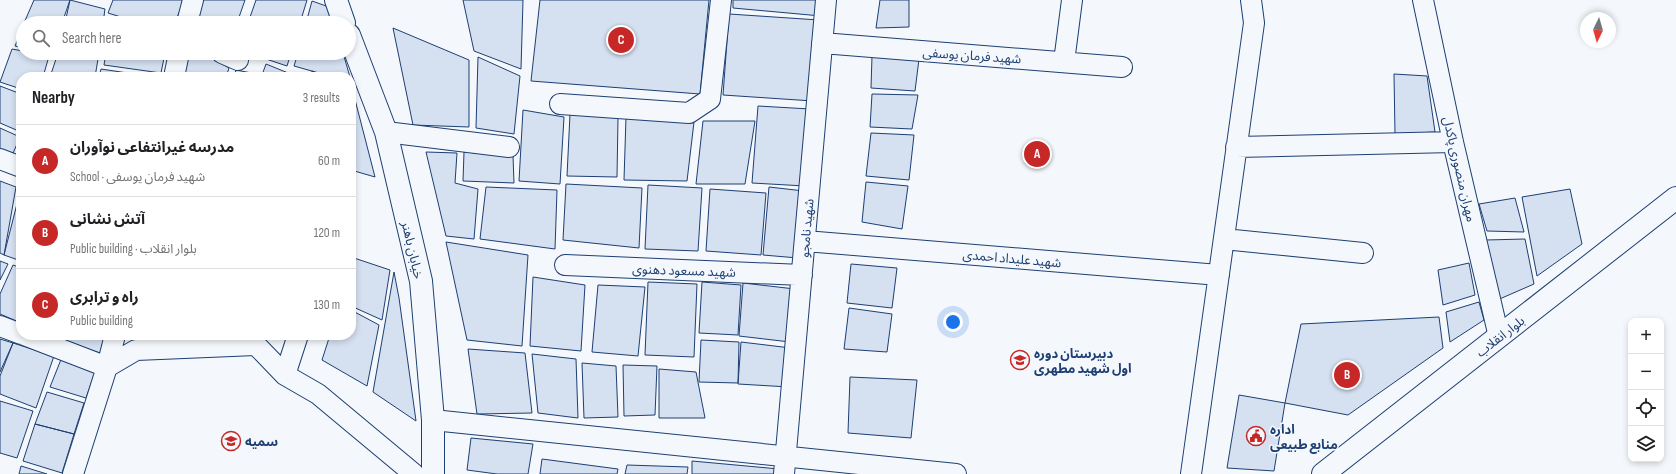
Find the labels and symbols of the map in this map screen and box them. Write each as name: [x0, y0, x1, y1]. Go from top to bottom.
north arrow: [1580, 12, 1616, 48]
pin: C: [608, 25, 634, 55]
street label: شهید فرمان یوسفی: [922, 45, 1022, 67]
street label: مهران منصوری پاکدل: [1438, 115, 1479, 224]
pin: A: [1024, 139, 1050, 169]
street label: شهید نامجو: [796, 198, 818, 258]
street label: خیابان باهنر: [397, 219, 427, 281]
street label: شهید علیداد احمدی: [962, 247, 1062, 271]
street label: شهید مسعود دهنوی: [632, 261, 736, 281]
your location: [943, 312, 963, 332]
street label: بلوار انقلاب: [1473, 313, 1528, 361]
place label: دبیرستان دوره اول شهید مطهری: [1034, 346, 1132, 377]
school or university icon: دبیرستان دوره اول شهید مطهری: [1009, 349, 1031, 371]
pin: B: [1334, 360, 1360, 390]
place label: اداره منابع طبیعی: [1270, 422, 1338, 454]
public building icon: اداره منابع طبیعی: [1245, 425, 1267, 447]
school or university icon: سمیه: [220, 430, 242, 452]
place label: سمیه: [245, 434, 278, 450]

